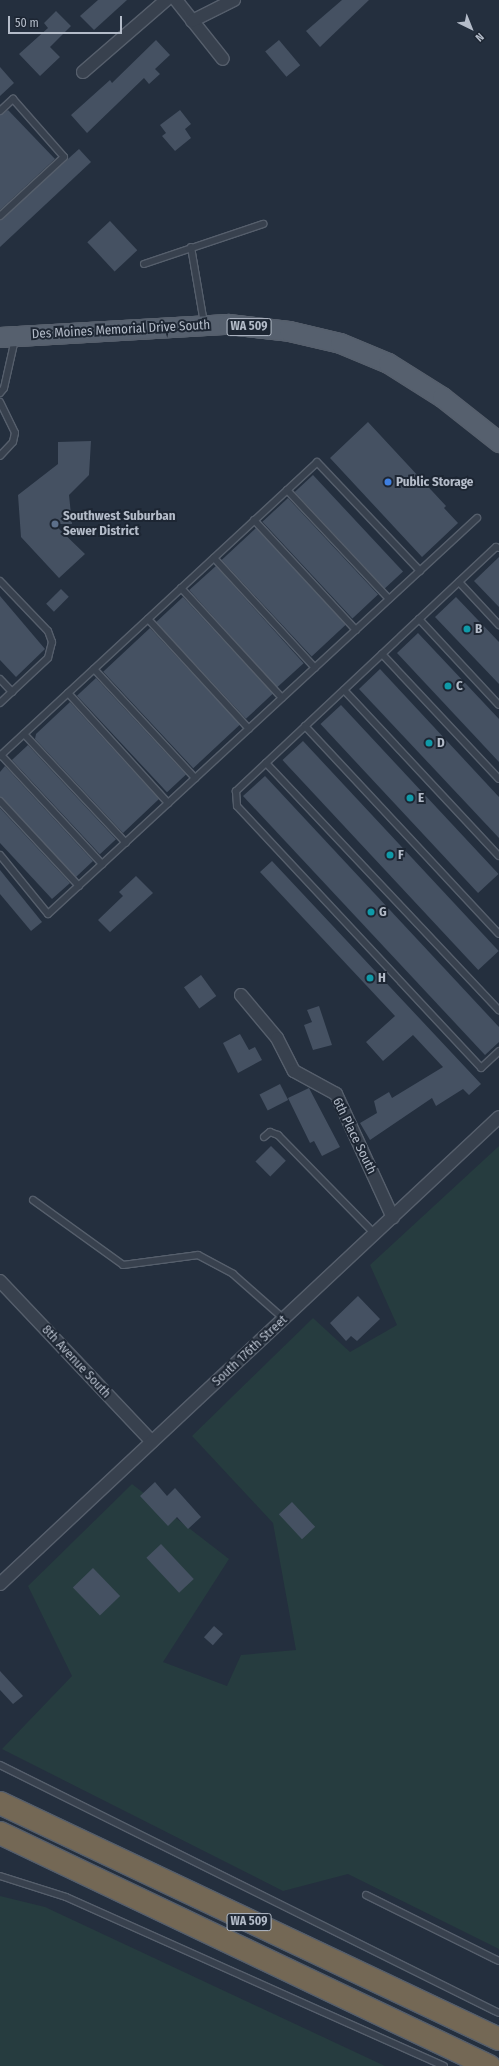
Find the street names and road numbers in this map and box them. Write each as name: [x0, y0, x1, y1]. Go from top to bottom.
road number: WA 509: [226, 317, 272, 337]
street label: Des Moines Memorial Drive South: [31, 318, 211, 342]
street label: 6th Place South: [329, 1095, 379, 1177]
street label: South 176th Street: [209, 1312, 291, 1390]
street label: 8th Avenue South: [38, 1322, 114, 1402]
road number: WA 509: [226, 1912, 272, 1932]

